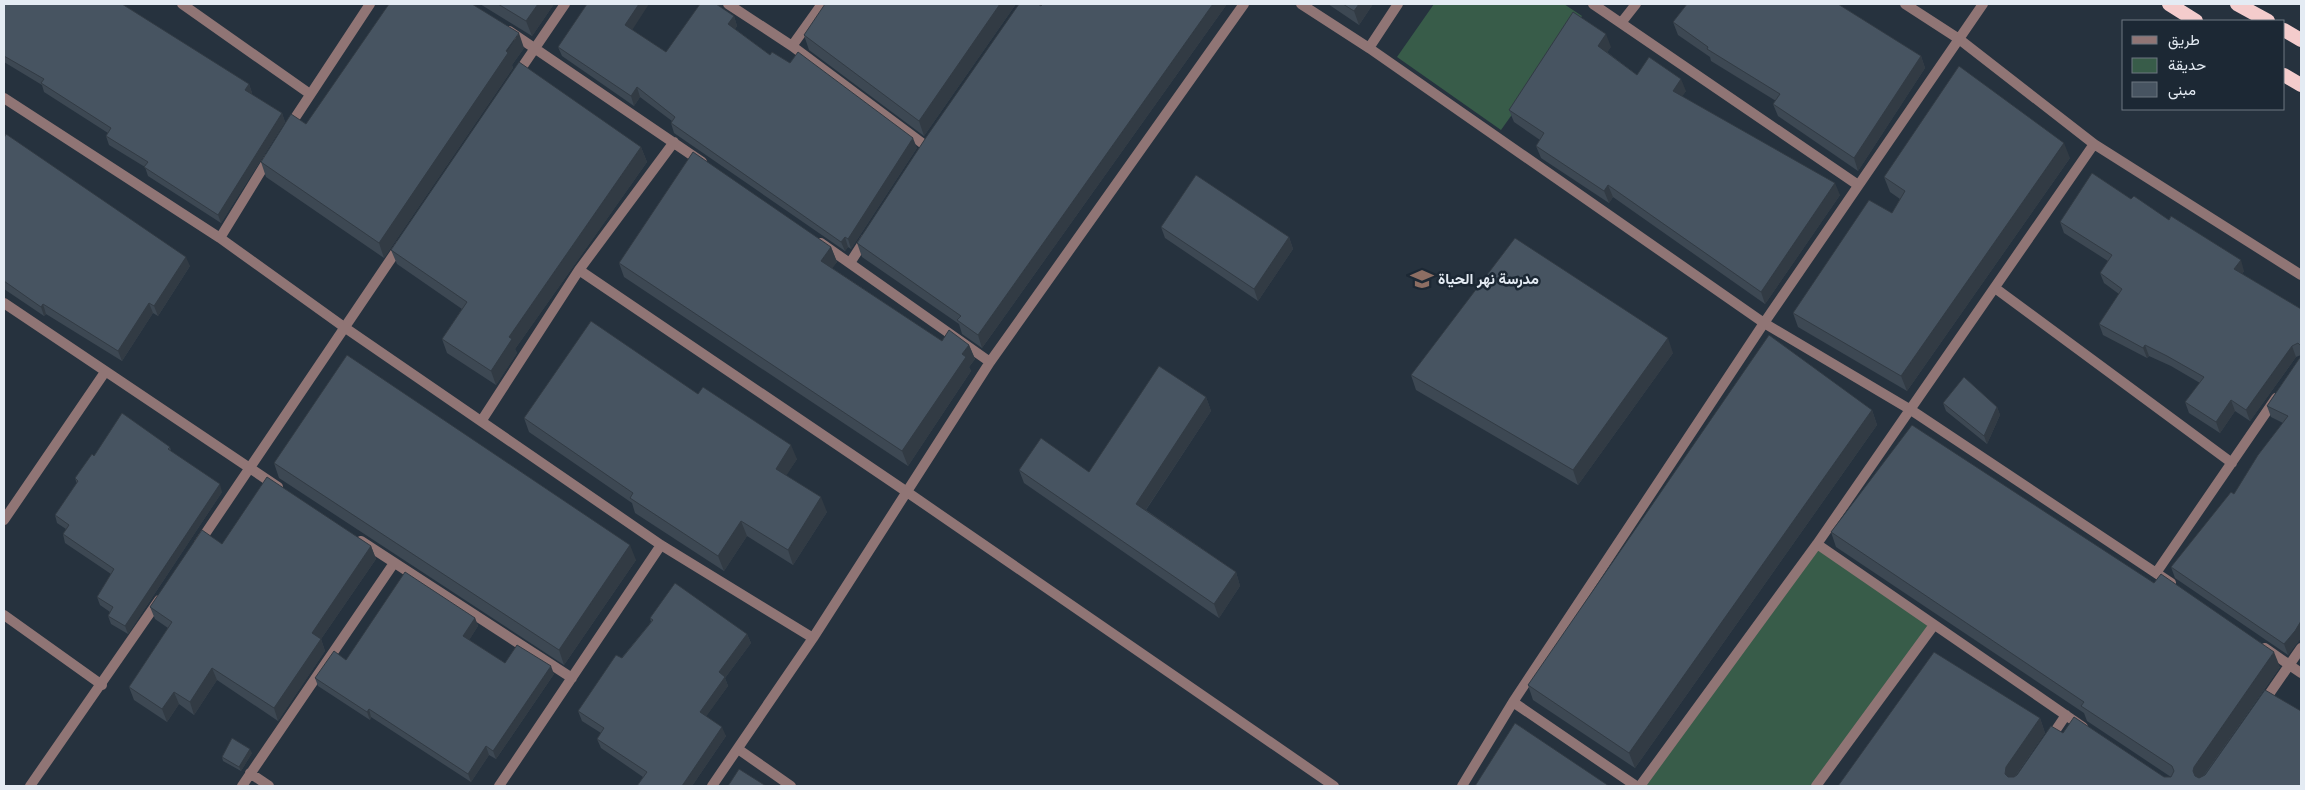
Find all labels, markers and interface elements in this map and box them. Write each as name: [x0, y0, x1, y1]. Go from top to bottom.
legend: [2122, 20, 2285, 110]
text: طريق: [2168, 30, 2200, 50]
text: حديقة: [2168, 55, 2206, 74]
text: مبنى: [2168, 80, 2196, 100]
school or university icon: مدرسة نهر الحياة: [1409, 266, 1435, 292]
place label: مدرسة نهر الحياة: [1438, 269, 1539, 288]

